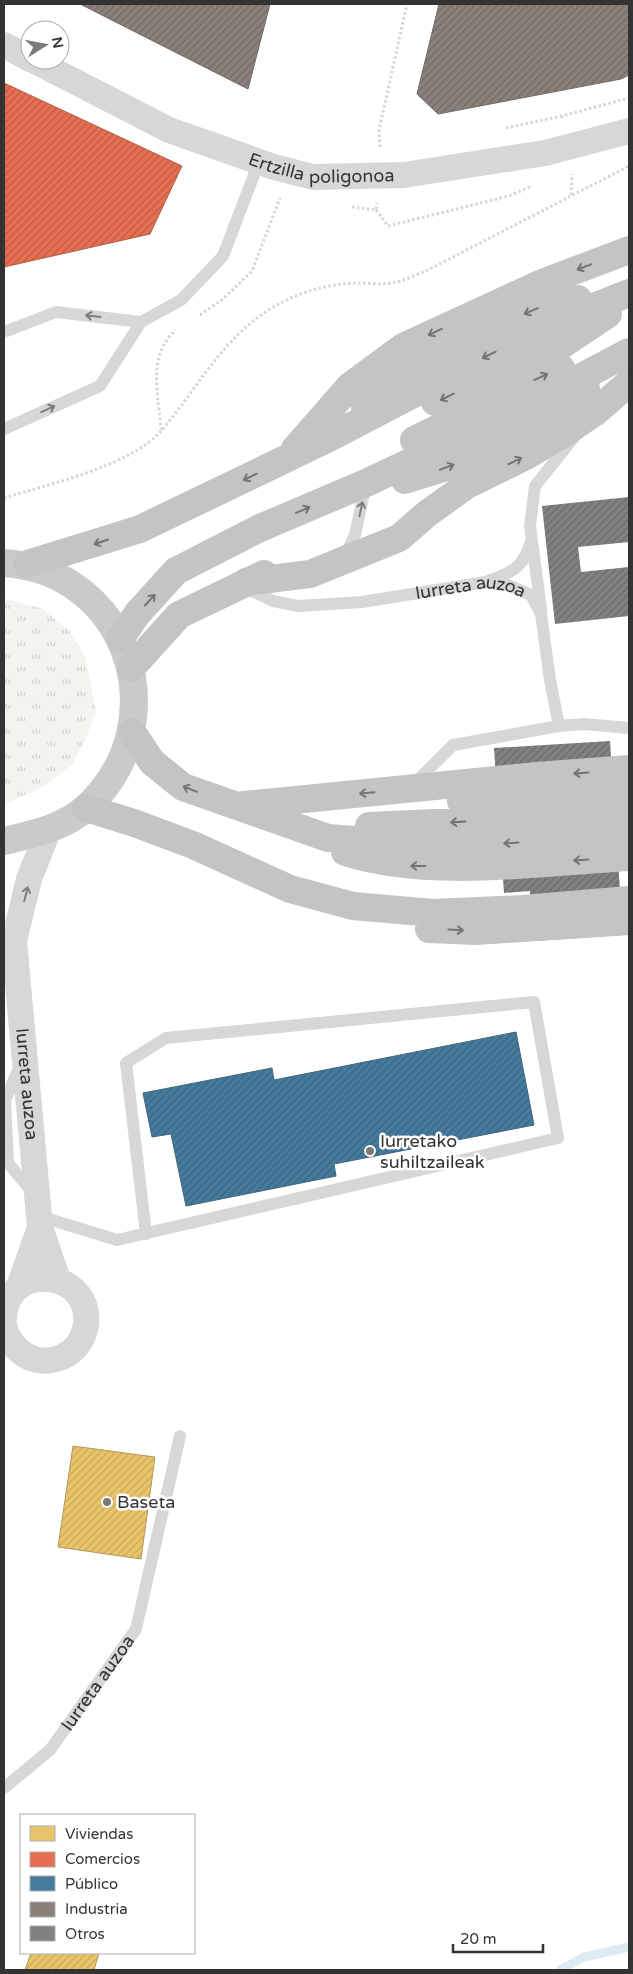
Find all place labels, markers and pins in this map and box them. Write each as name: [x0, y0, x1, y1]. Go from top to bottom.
place label: Iurretako suhiltzaileak: [380, 1130, 485, 1173]
marker: Iurretako suhiltzaileak: [364, 1145, 376, 1157]
place label: Baseta: [117, 1491, 175, 1513]
marker: Baseta: [101, 1496, 113, 1508]

